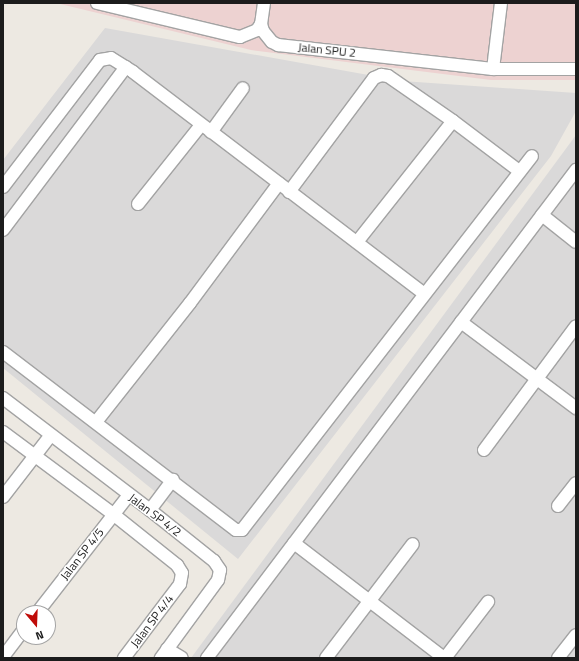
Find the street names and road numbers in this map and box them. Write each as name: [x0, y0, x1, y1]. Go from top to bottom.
street label: Jalan SPU 2: [297, 40, 357, 60]
street label: Jalan SP 4/2: [126, 491, 184, 539]
street label: Jalan SP 4/5: [57, 525, 107, 583]
street label: Jalan SP 4/4: [128, 592, 176, 650]

